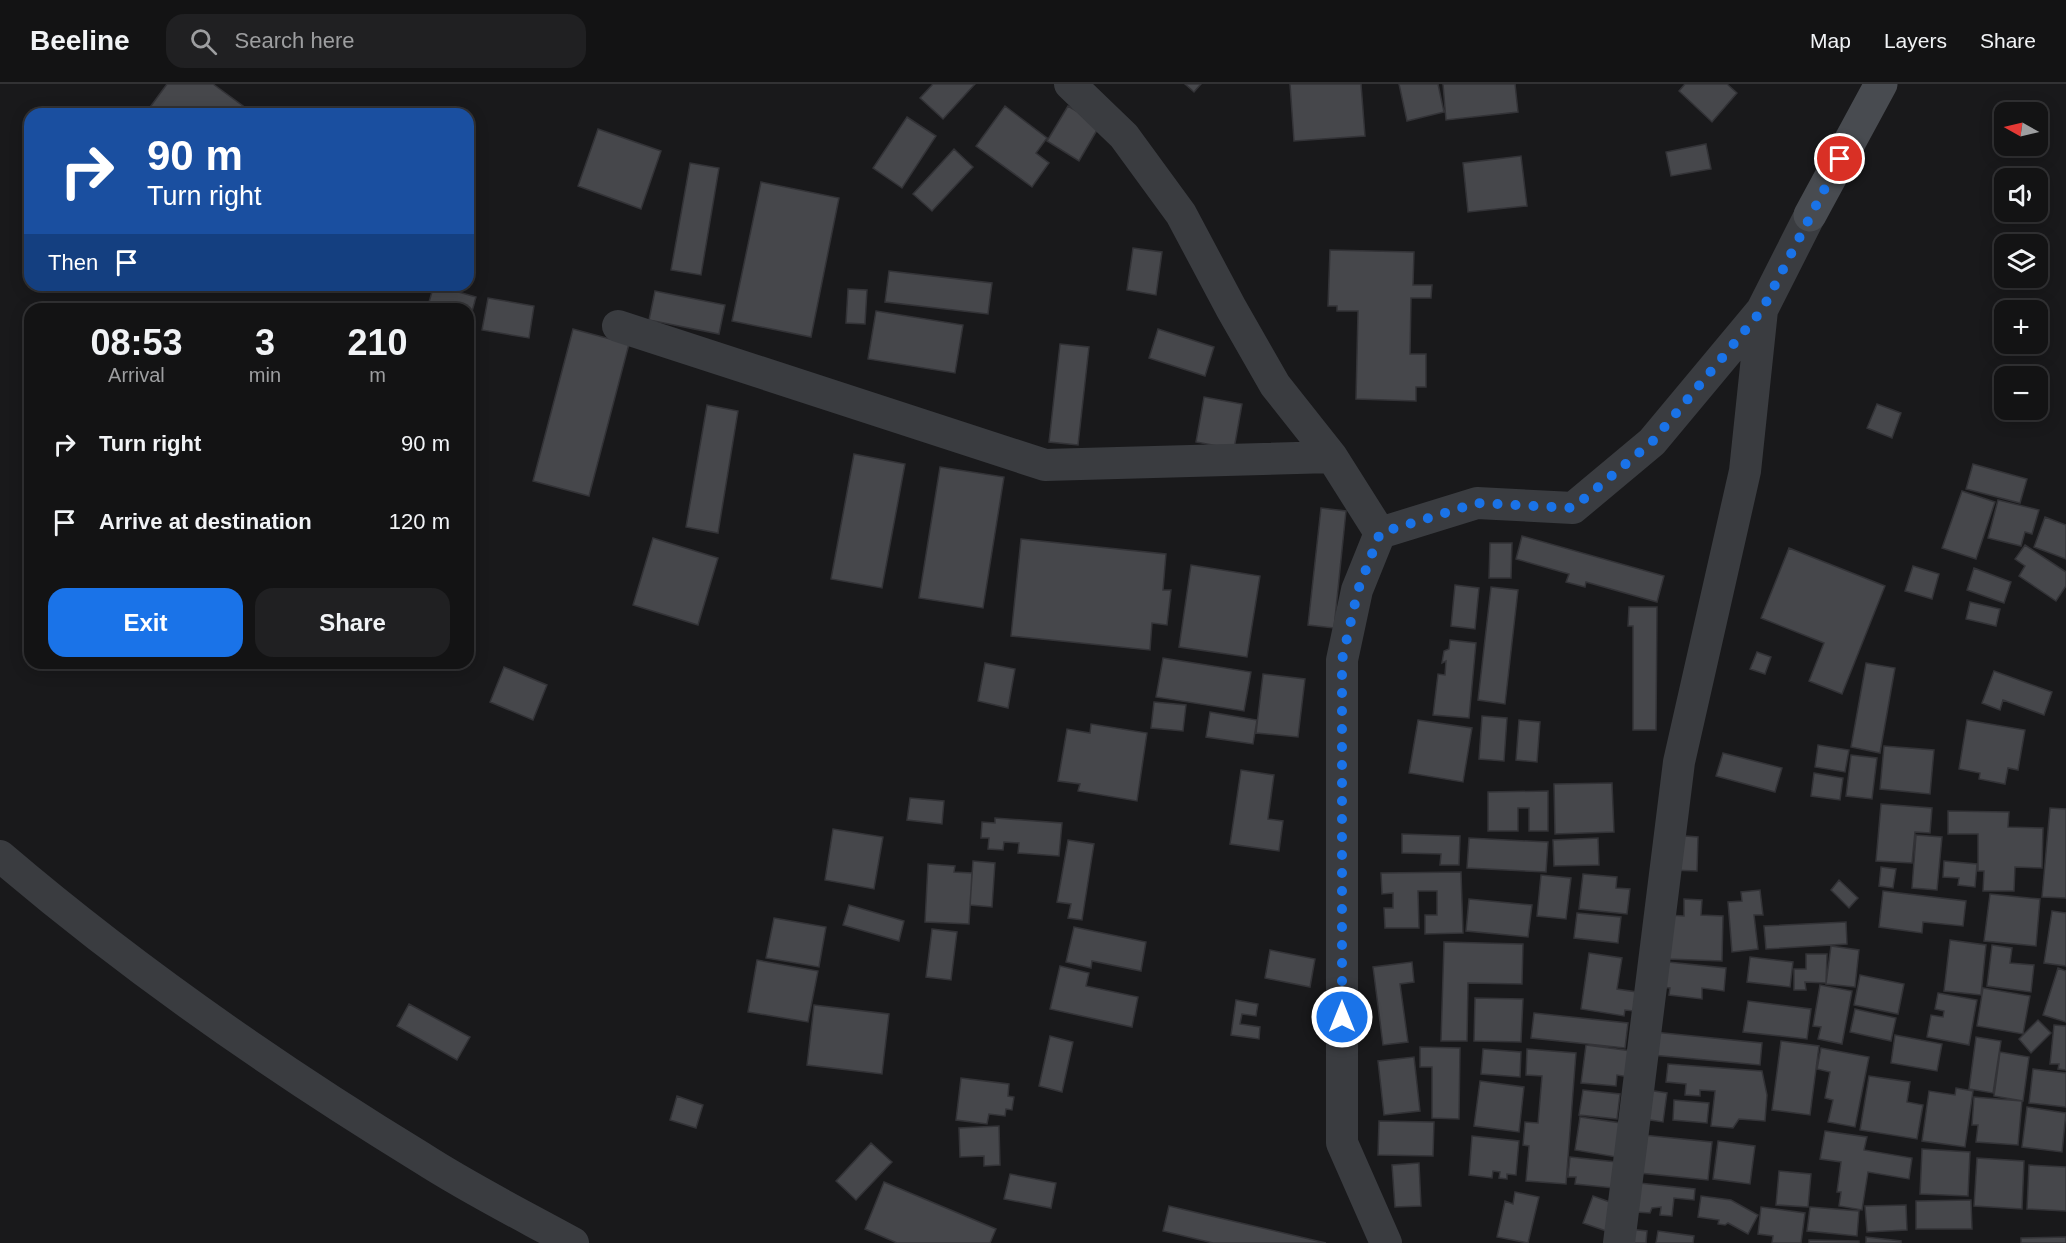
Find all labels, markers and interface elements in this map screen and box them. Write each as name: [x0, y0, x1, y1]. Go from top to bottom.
search box: [166, 14, 586, 68]
text: Beeline: [30, 25, 130, 56]
icon: search: [187, 25, 220, 58]
text: Search here: [235, 28, 354, 53]
text: Map: [1810, 29, 1851, 52]
text: Layers: [1884, 29, 1947, 52]
text: Share: [1980, 29, 2036, 52]
north arrow: [1994, 102, 2048, 156]
map controls: [1994, 102, 2048, 420]
icon: right: [48, 132, 126, 210]
text: 90 m: [147, 132, 243, 179]
pin: [1814, 133, 1865, 184]
icon: arrive: [1823, 142, 1856, 175]
button: sound: [1994, 168, 2048, 222]
text: Turn right: [147, 181, 262, 211]
button: layers: [1994, 234, 2048, 288]
icon: arrive: [110, 246, 143, 279]
text: Then: [48, 250, 98, 275]
button: +: [1994, 300, 2048, 354]
text: 08:53: [90, 322, 182, 363]
text: 3: [255, 322, 275, 363]
text: 210: [347, 322, 408, 363]
text: Arrival: [108, 364, 165, 386]
text: min: [249, 364, 281, 386]
text: m: [369, 364, 386, 386]
button: −: [1994, 366, 2048, 420]
icon: right: [48, 428, 81, 461]
text: Turn right: [99, 431, 201, 456]
text: 90 m: [401, 431, 450, 456]
icon: arrive: [48, 506, 81, 539]
text: Arrive at destination: [99, 509, 312, 534]
text: 120 m: [389, 509, 450, 534]
button: Exit: [48, 588, 243, 657]
button: Share: [255, 588, 450, 657]
position arrow: [1310, 985, 1374, 1049]

